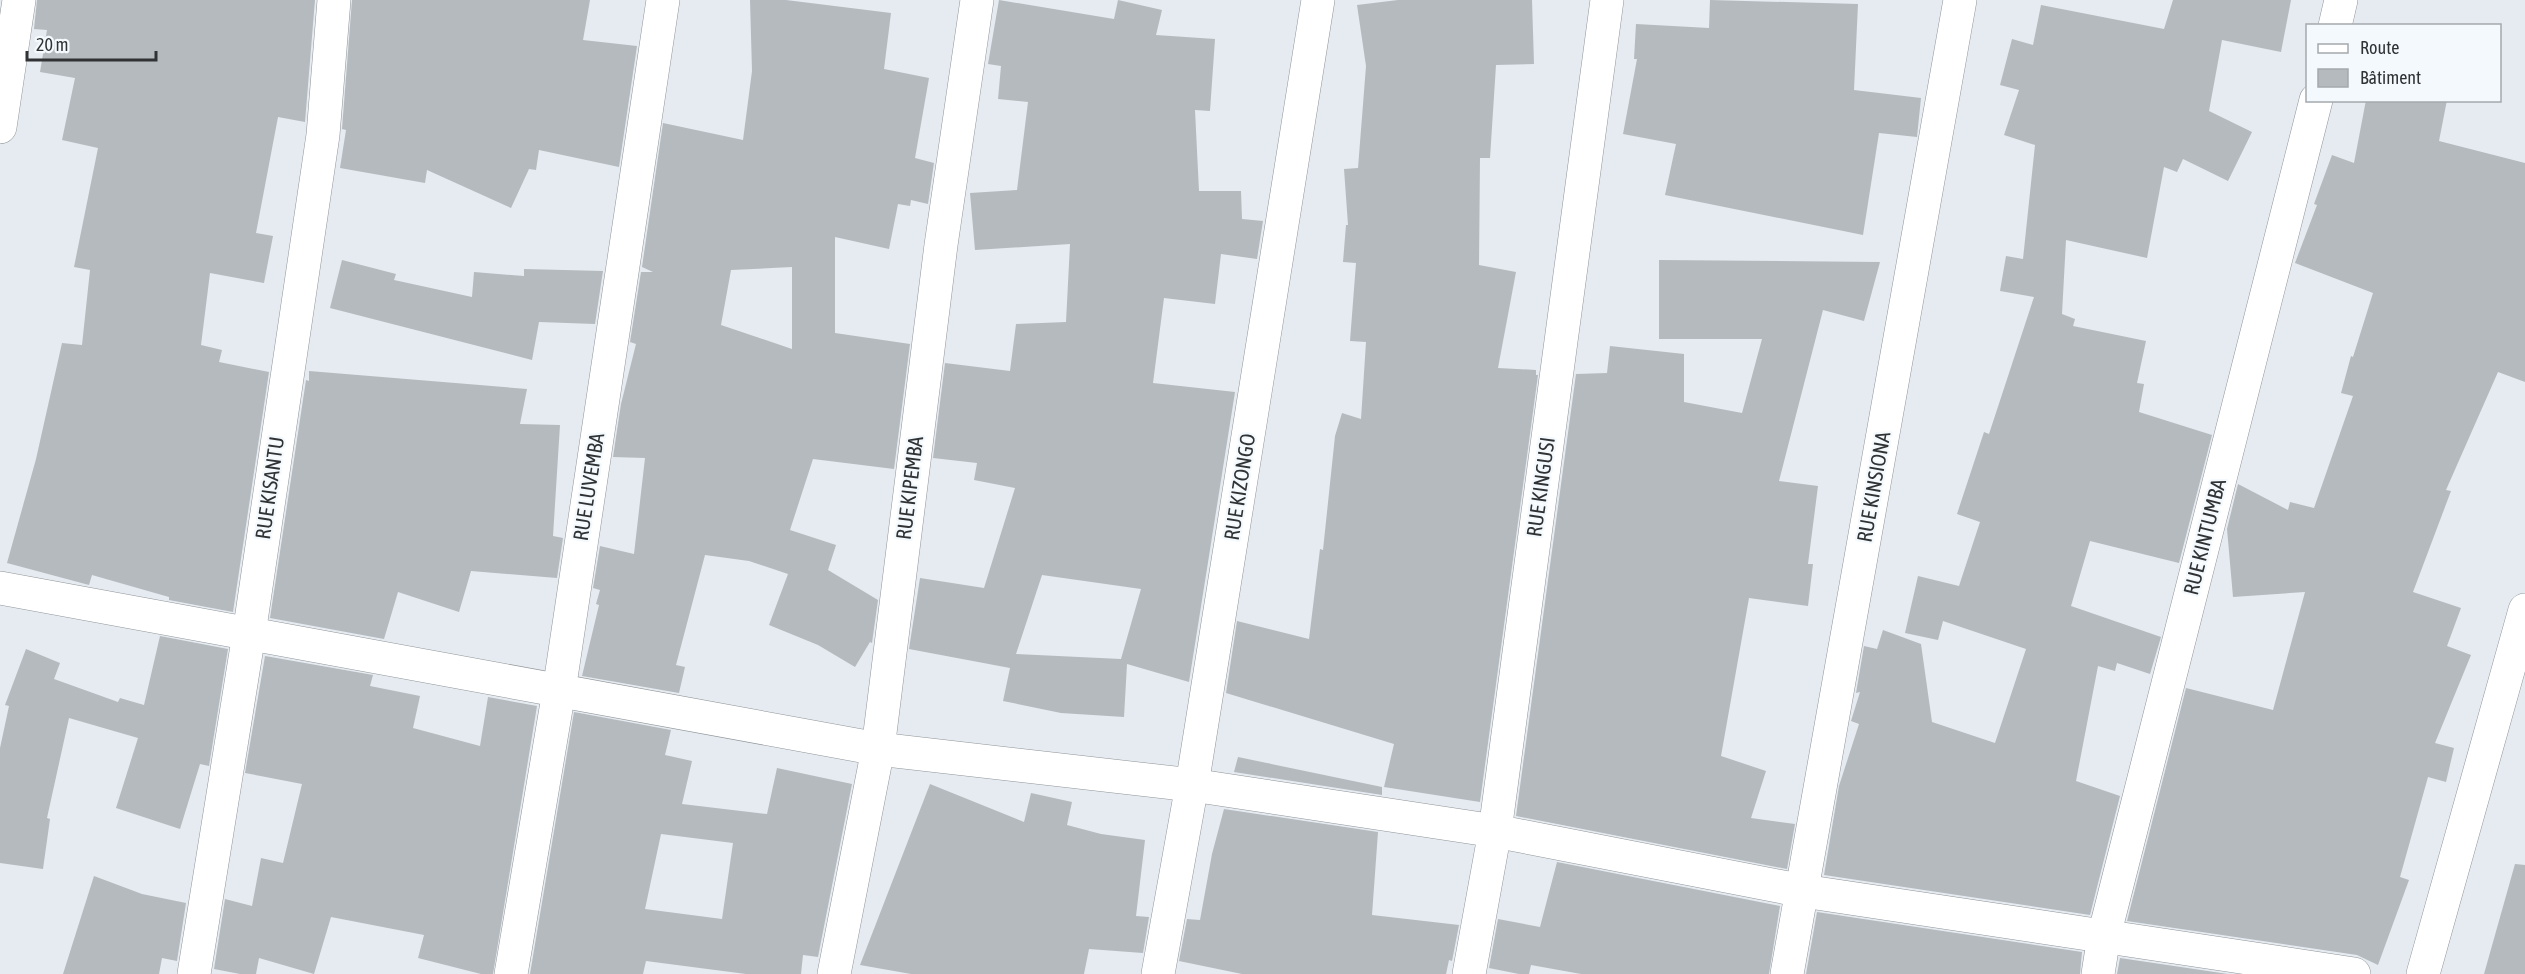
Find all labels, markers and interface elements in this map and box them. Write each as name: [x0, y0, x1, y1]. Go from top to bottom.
scale bar: [27, 24, 156, 62]
legend: [2306, 24, 2501, 102]
text: 20 m: [36, 34, 68, 55]
text: Route: [2360, 37, 2399, 58]
text: Bâtiment: [2360, 67, 2421, 88]
street label: RUE KINSIONA: [1851, 429, 1895, 544]
street label: RUE LUVEMBA: [568, 431, 608, 542]
street label: RUE KIZONGO: [1219, 432, 1259, 542]
street label: RUE KIPEMBA: [891, 434, 927, 541]
street label: RUE KISANTU: [250, 435, 288, 541]
street label: RUE KINGUSI: [1521, 435, 1559, 538]
street label: RUE KINTUMBA: [2178, 476, 2230, 597]

